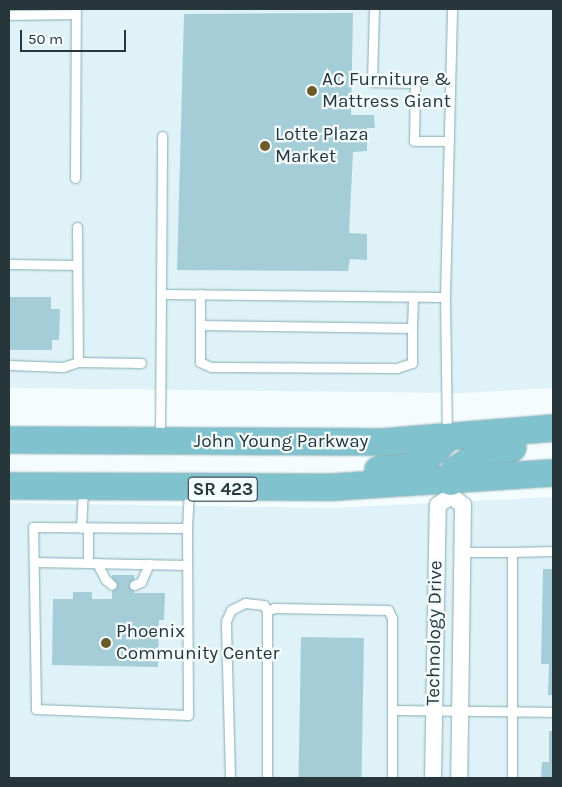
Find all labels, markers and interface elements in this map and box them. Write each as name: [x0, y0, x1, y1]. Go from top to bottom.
scale bar: [22, 20, 129, 52]
text: 50 m: [28, 30, 63, 48]
place label: AC Furniture & Mattress Giant: [322, 69, 451, 113]
marker: AC Furniture & Mattress Giant: [306, 85, 318, 97]
place label: Lotte Plaza Market: [275, 124, 369, 168]
marker: Lotte Plaza Market: [259, 140, 271, 152]
street label: John Young Parkway: [194, 431, 368, 453]
road number: SR 423: [187, 474, 259, 504]
street label: Technology Drive: [422, 560, 448, 706]
place label: Phoenix Community Center: [116, 621, 279, 665]
marker: Phoenix Community Center: [100, 637, 112, 649]

